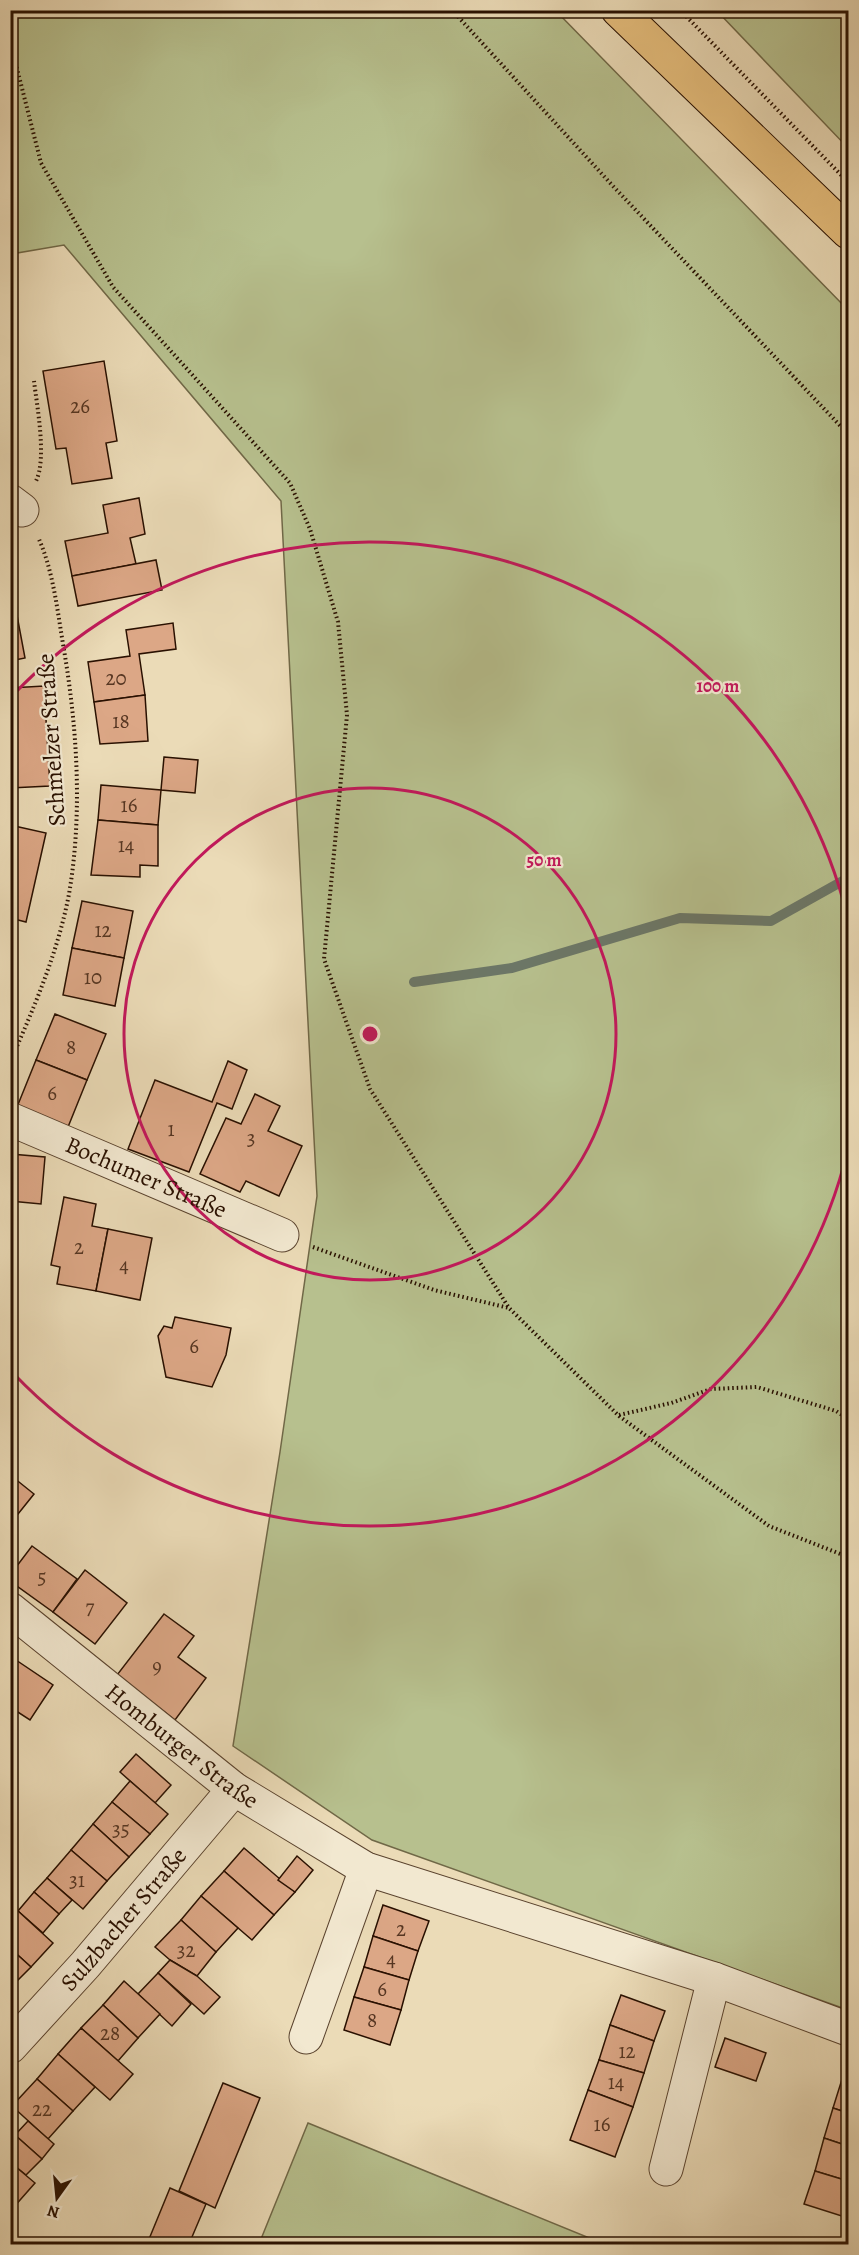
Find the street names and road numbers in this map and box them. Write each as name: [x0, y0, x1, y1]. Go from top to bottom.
street label: Schmelzer Straße: [29, 652, 73, 828]
street label: Bochumer Straße: [61, 1129, 232, 1226]
street label: Homburger Straße: [99, 1676, 264, 1816]
street label: Sulzbacher Straße: [53, 1840, 194, 1998]

